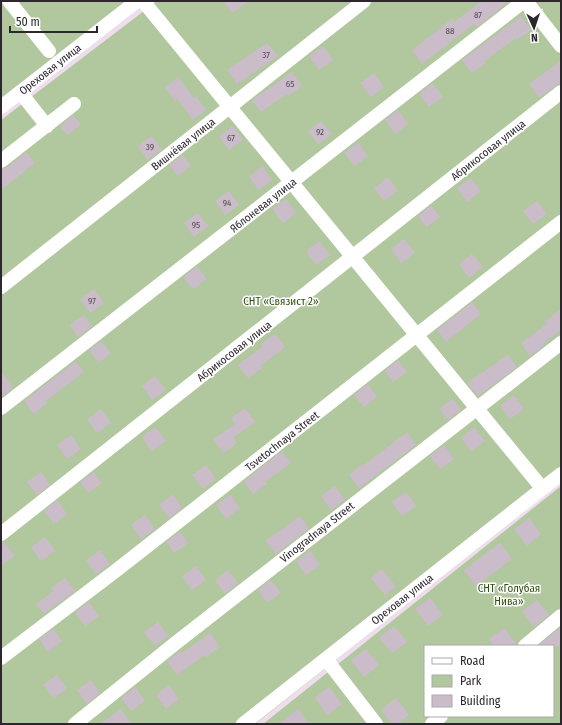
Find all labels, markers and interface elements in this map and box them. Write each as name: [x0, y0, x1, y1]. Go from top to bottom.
scale bar: [10, 8, 97, 34]
north arrow: [514, 8, 554, 48]
house number: 87: [474, 10, 482, 20]
text: 50 m: [16, 15, 40, 29]
house number: 88: [445, 26, 455, 36]
text: N: [531, 31, 538, 44]
street label: Ореховая улица: [17, 41, 84, 98]
house number: 37: [262, 50, 270, 60]
house number: 65: [286, 79, 294, 89]
street label: Вишнёвая улица: [149, 115, 218, 173]
street label: Абрикосовая улица: [449, 117, 528, 183]
house number: 92: [316, 127, 324, 137]
house number: 67: [227, 133, 235, 143]
house number: 39: [146, 142, 154, 152]
street label: Яблоневая улица: [227, 175, 299, 235]
house number: 94: [223, 198, 232, 208]
house number: 95: [192, 220, 200, 230]
park label: СНТ «Связист 2»: [243, 295, 319, 308]
house number: 97: [88, 296, 96, 306]
street label: Абрикосовая улица: [195, 318, 274, 384]
street label: Tsvetochnaya Street: [243, 408, 322, 474]
street label: Vinogradnaya Street: [278, 499, 357, 565]
street label: Ореховая улица: [369, 571, 436, 628]
park label: СНТ «Голубая Нива»: [478, 582, 540, 608]
legend: [424, 645, 554, 717]
text: Road: [460, 654, 485, 668]
text: Park: [460, 674, 482, 688]
text: Building: [460, 694, 501, 708]

